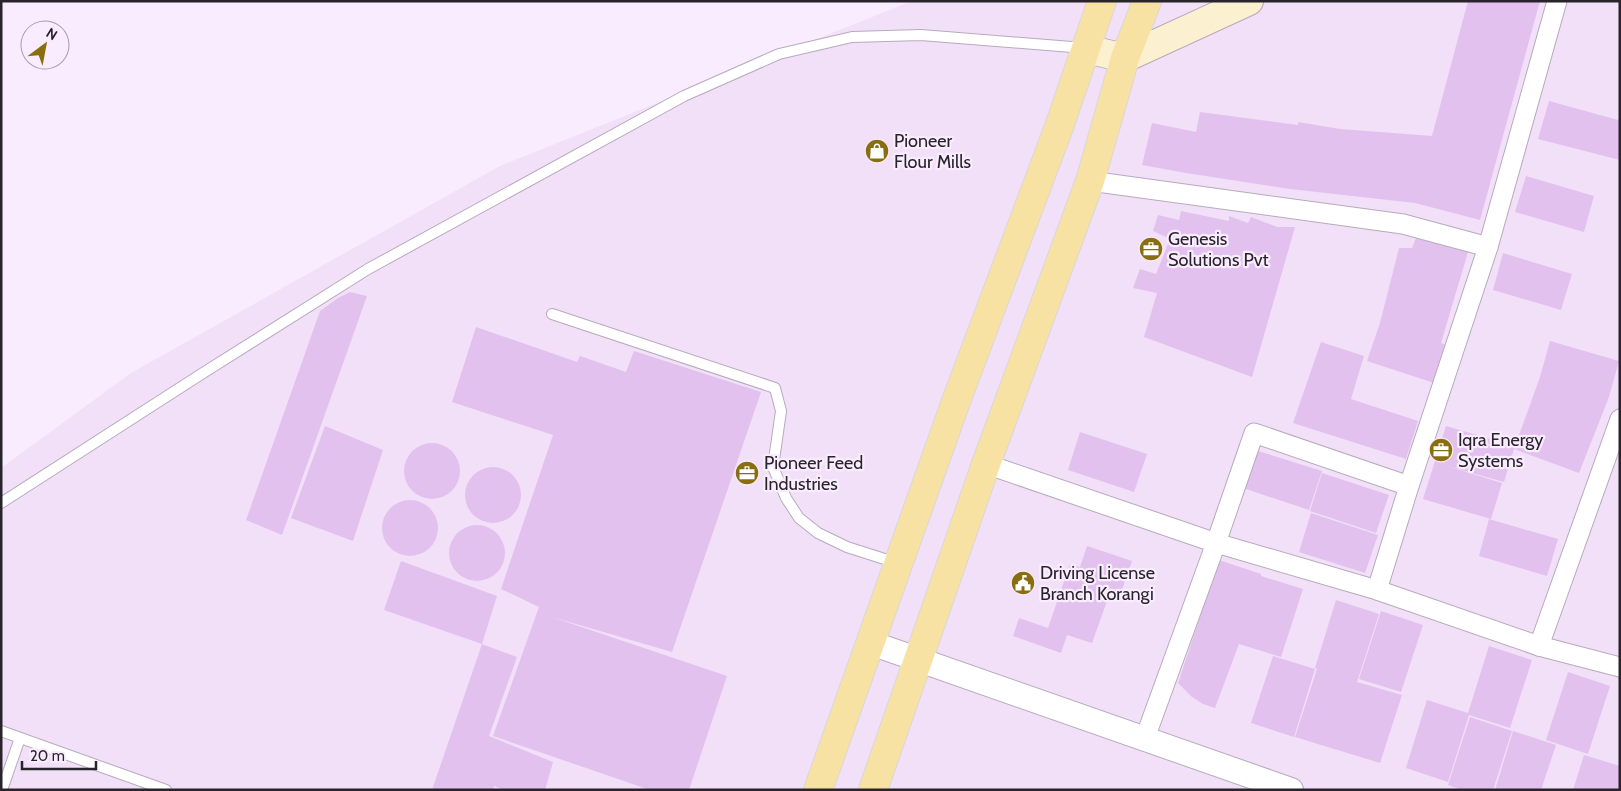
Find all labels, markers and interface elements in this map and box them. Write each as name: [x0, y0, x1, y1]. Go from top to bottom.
north arrow: [20, 20, 70, 70]
text: N: [43, 24, 61, 44]
place label: Pioneer Flour Mills: [894, 130, 971, 173]
shop icon: Pioneer Flour Mills: [864, 138, 890, 164]
place label: Genesis Solutions Pvt: [1168, 228, 1269, 271]
office icon: Genesis Solutions Pvt: [1138, 236, 1164, 262]
place label: Iqra Energy Systems: [1458, 429, 1543, 472]
office icon: Iqra Energy Systems: [1428, 437, 1454, 463]
place label: Pioneer Feed Industries: [764, 452, 863, 495]
office icon: Pioneer Feed Industries: [734, 460, 760, 486]
place label: Driving License Branch Korangi: [1040, 562, 1155, 605]
public building icon: Driving License Branch Korangi: [1010, 570, 1036, 596]
scale bar: [22, 738, 96, 770]
text: 20 m: [30, 747, 65, 765]

